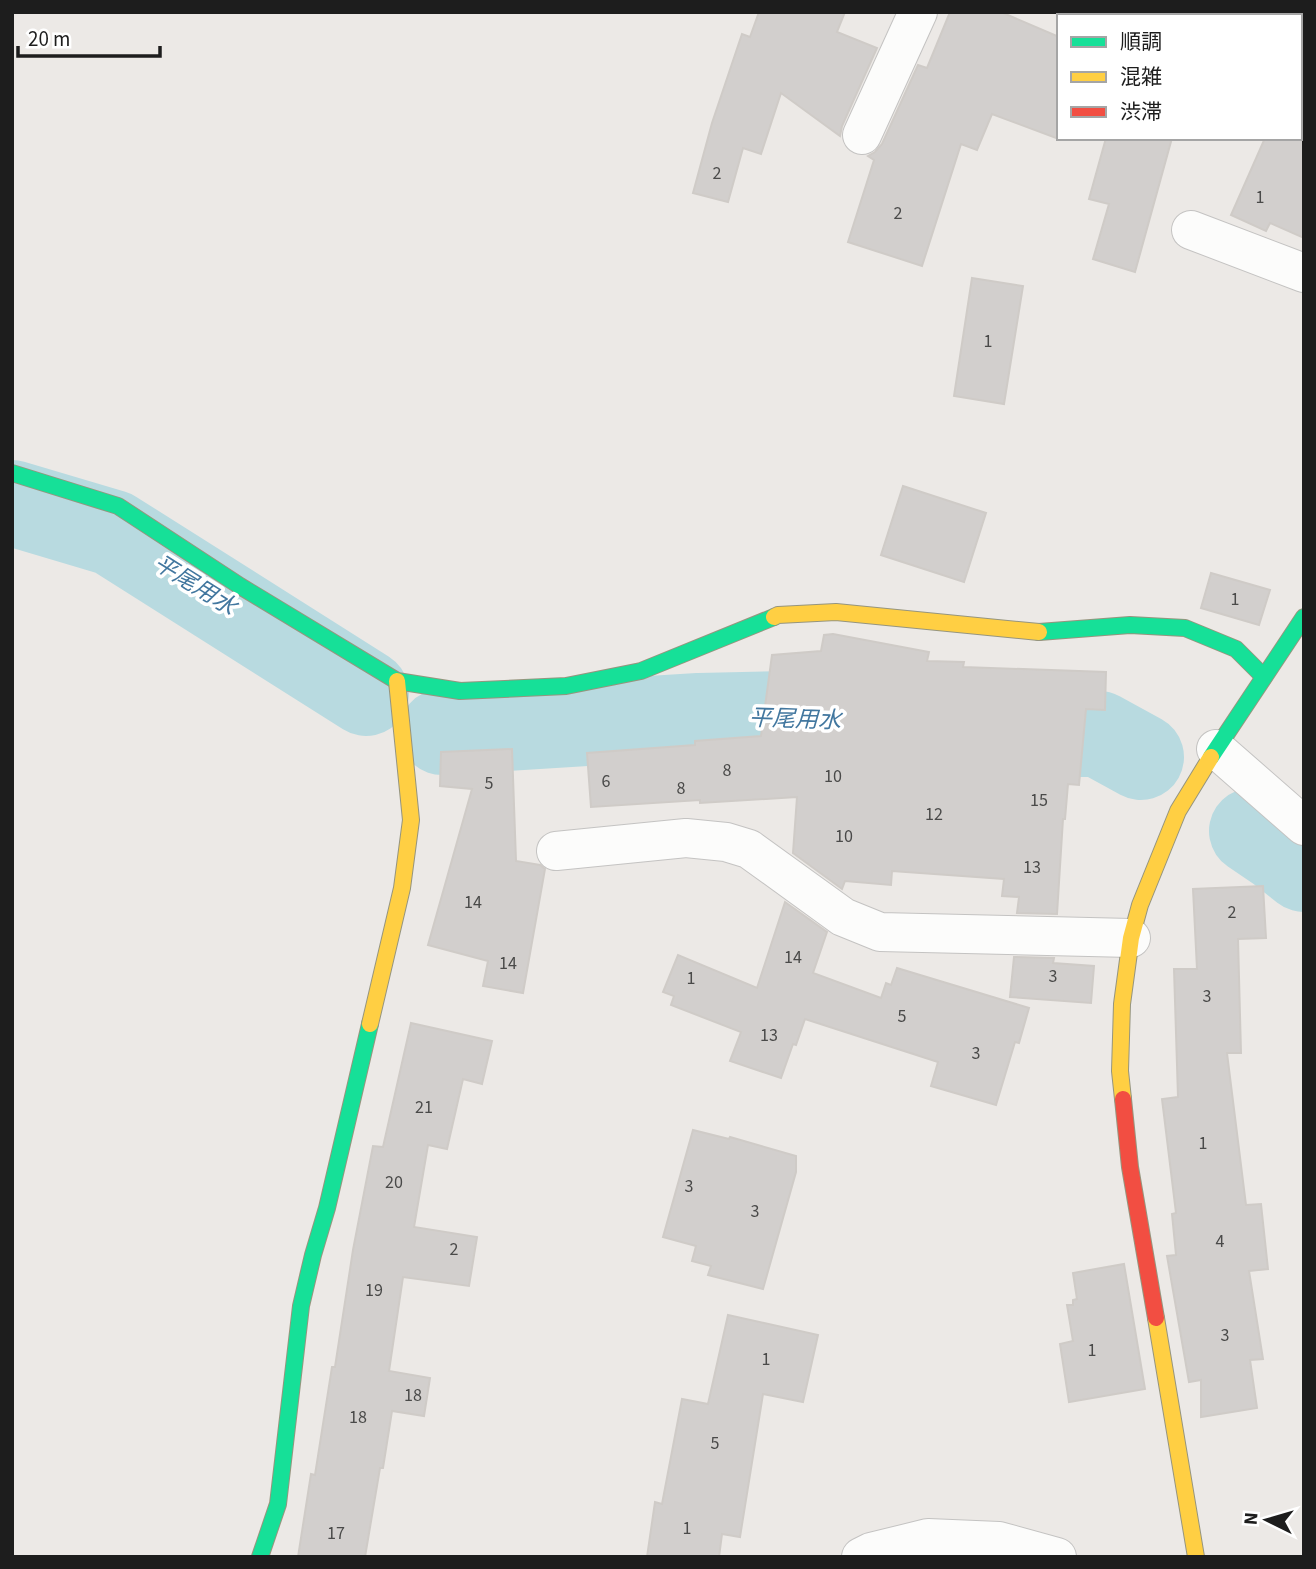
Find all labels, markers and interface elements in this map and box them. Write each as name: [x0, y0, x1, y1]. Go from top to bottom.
scale bar: [18, 14, 159, 58]
legend: [1057, 14, 1302, 140]
text: 20 m: [28, 24, 70, 54]
text: 順調: [1120, 27, 1162, 57]
text: 混雑: [1120, 62, 1162, 92]
text: 渋滞: [1120, 97, 1162, 127]
house number: 2: [713, 161, 722, 186]
house number: 1: [1256, 185, 1264, 210]
house number: 2: [894, 201, 903, 226]
house number: 1: [984, 329, 992, 354]
water label: 平尾用水: [147, 547, 245, 625]
house number: 1: [1231, 587, 1239, 612]
water label: 平尾用水: [748, 701, 845, 737]
house number: 8: [723, 758, 732, 783]
house number: 10: [824, 764, 842, 789]
house number: 6: [602, 769, 611, 794]
house number: 5: [485, 771, 494, 796]
house number: 8: [677, 776, 686, 801]
house number: 15: [1030, 788, 1048, 813]
house number: 12: [925, 802, 943, 827]
house number: 10: [835, 824, 853, 849]
house number: 13: [1023, 855, 1041, 880]
house number: 14: [464, 890, 482, 915]
house number: 2: [1228, 900, 1237, 925]
house number: 14: [784, 945, 802, 970]
house number: 14: [499, 951, 517, 976]
house number: 3: [1049, 964, 1058, 989]
house number: 1: [687, 966, 695, 991]
house number: 3: [1203, 984, 1212, 1009]
house number: 5: [898, 1004, 907, 1029]
house number: 13: [760, 1023, 778, 1048]
house number: 3: [972, 1041, 981, 1066]
house number: 21: [415, 1095, 433, 1120]
house number: 1: [1199, 1131, 1207, 1156]
house number: 20: [385, 1170, 403, 1195]
house number: 3: [685, 1174, 694, 1199]
house number: 3: [751, 1199, 760, 1224]
house number: 4: [1216, 1229, 1225, 1254]
house number: 2: [450, 1237, 459, 1262]
house number: 19: [365, 1278, 383, 1303]
house number: 3: [1221, 1323, 1230, 1348]
house number: 1: [1088, 1338, 1096, 1363]
house number: 1: [762, 1347, 770, 1372]
house number: 18: [404, 1383, 422, 1408]
house number: 18: [349, 1405, 367, 1430]
house number: 5: [711, 1431, 720, 1456]
north arrow: [1232, 1485, 1302, 1555]
text: N: [1238, 1511, 1266, 1526]
house number: 1: [683, 1516, 691, 1541]
house number: 17: [327, 1521, 345, 1546]

